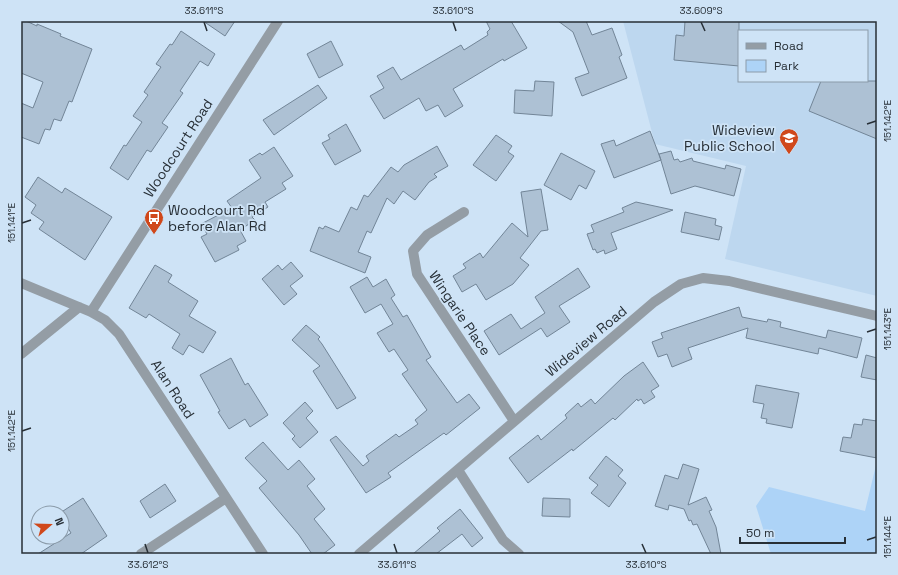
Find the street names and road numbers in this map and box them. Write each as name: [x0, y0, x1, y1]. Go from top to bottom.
street label: Woodcourt Road: [140, 95, 216, 201]
street label: Wingarie Place: [425, 267, 495, 359]
street label: Wideview Road: [542, 302, 630, 380]
street label: Alan Road: [147, 356, 199, 422]

